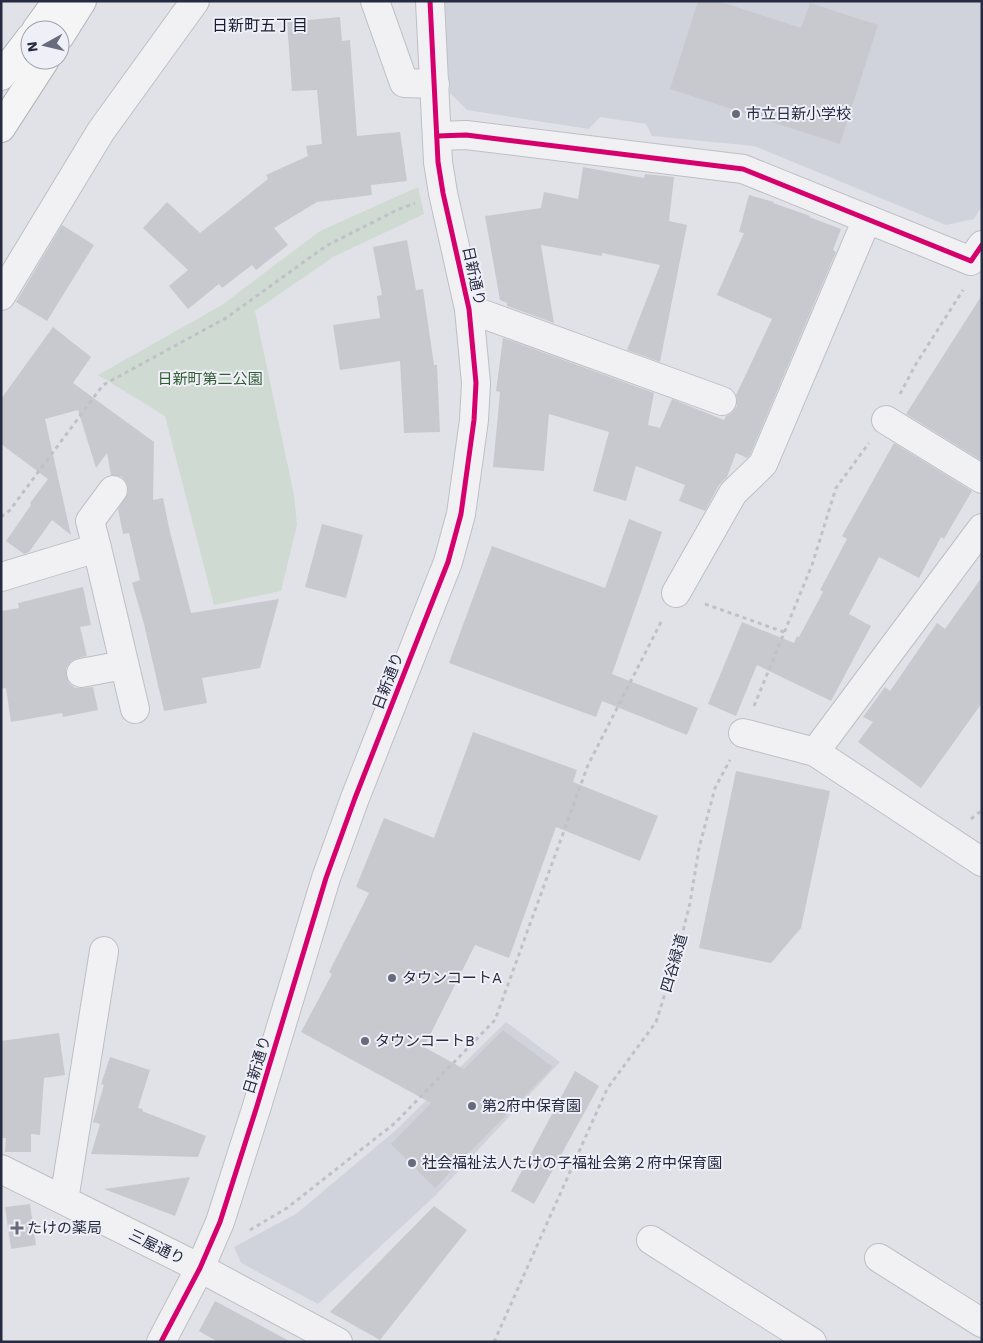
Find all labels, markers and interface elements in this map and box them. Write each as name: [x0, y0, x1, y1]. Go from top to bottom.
district label: 日新町五丁目: [212, 16, 308, 35]
north arrow: [20, 20, 70, 70]
text: N: [23, 41, 41, 53]
place label: 市立日新小学校: [746, 105, 851, 123]
marker: 市立日新小学校: [730, 108, 742, 120]
street label: 日新通り: [459, 245, 489, 307]
park label: 日新町第二公園: [157, 370, 263, 388]
street label: 日新通り: [369, 650, 407, 712]
street label: 四谷緑道: [657, 932, 691, 994]
place label: タウンコートA: [402, 969, 502, 987]
marker: タウンコートA: [386, 972, 398, 984]
place label: タウンコートB: [375, 1032, 475, 1050]
street label: 日新通り: [240, 1034, 274, 1096]
marker: タウンコートB: [359, 1035, 371, 1047]
place label: 第2府中保育園: [482, 1097, 581, 1115]
marker: 第2府中保育園: [466, 1100, 478, 1112]
place label: 社会福祉法人たけの子福祉会第２府中保育園: [422, 1154, 722, 1172]
marker: 社会福祉法人たけの子福祉会第２府中保育園: [406, 1157, 418, 1169]
place label: たけの薬局: [27, 1219, 102, 1237]
marker: たけの薬局: [11, 1222, 23, 1234]
street label: 三屋通り: [126, 1226, 188, 1268]

